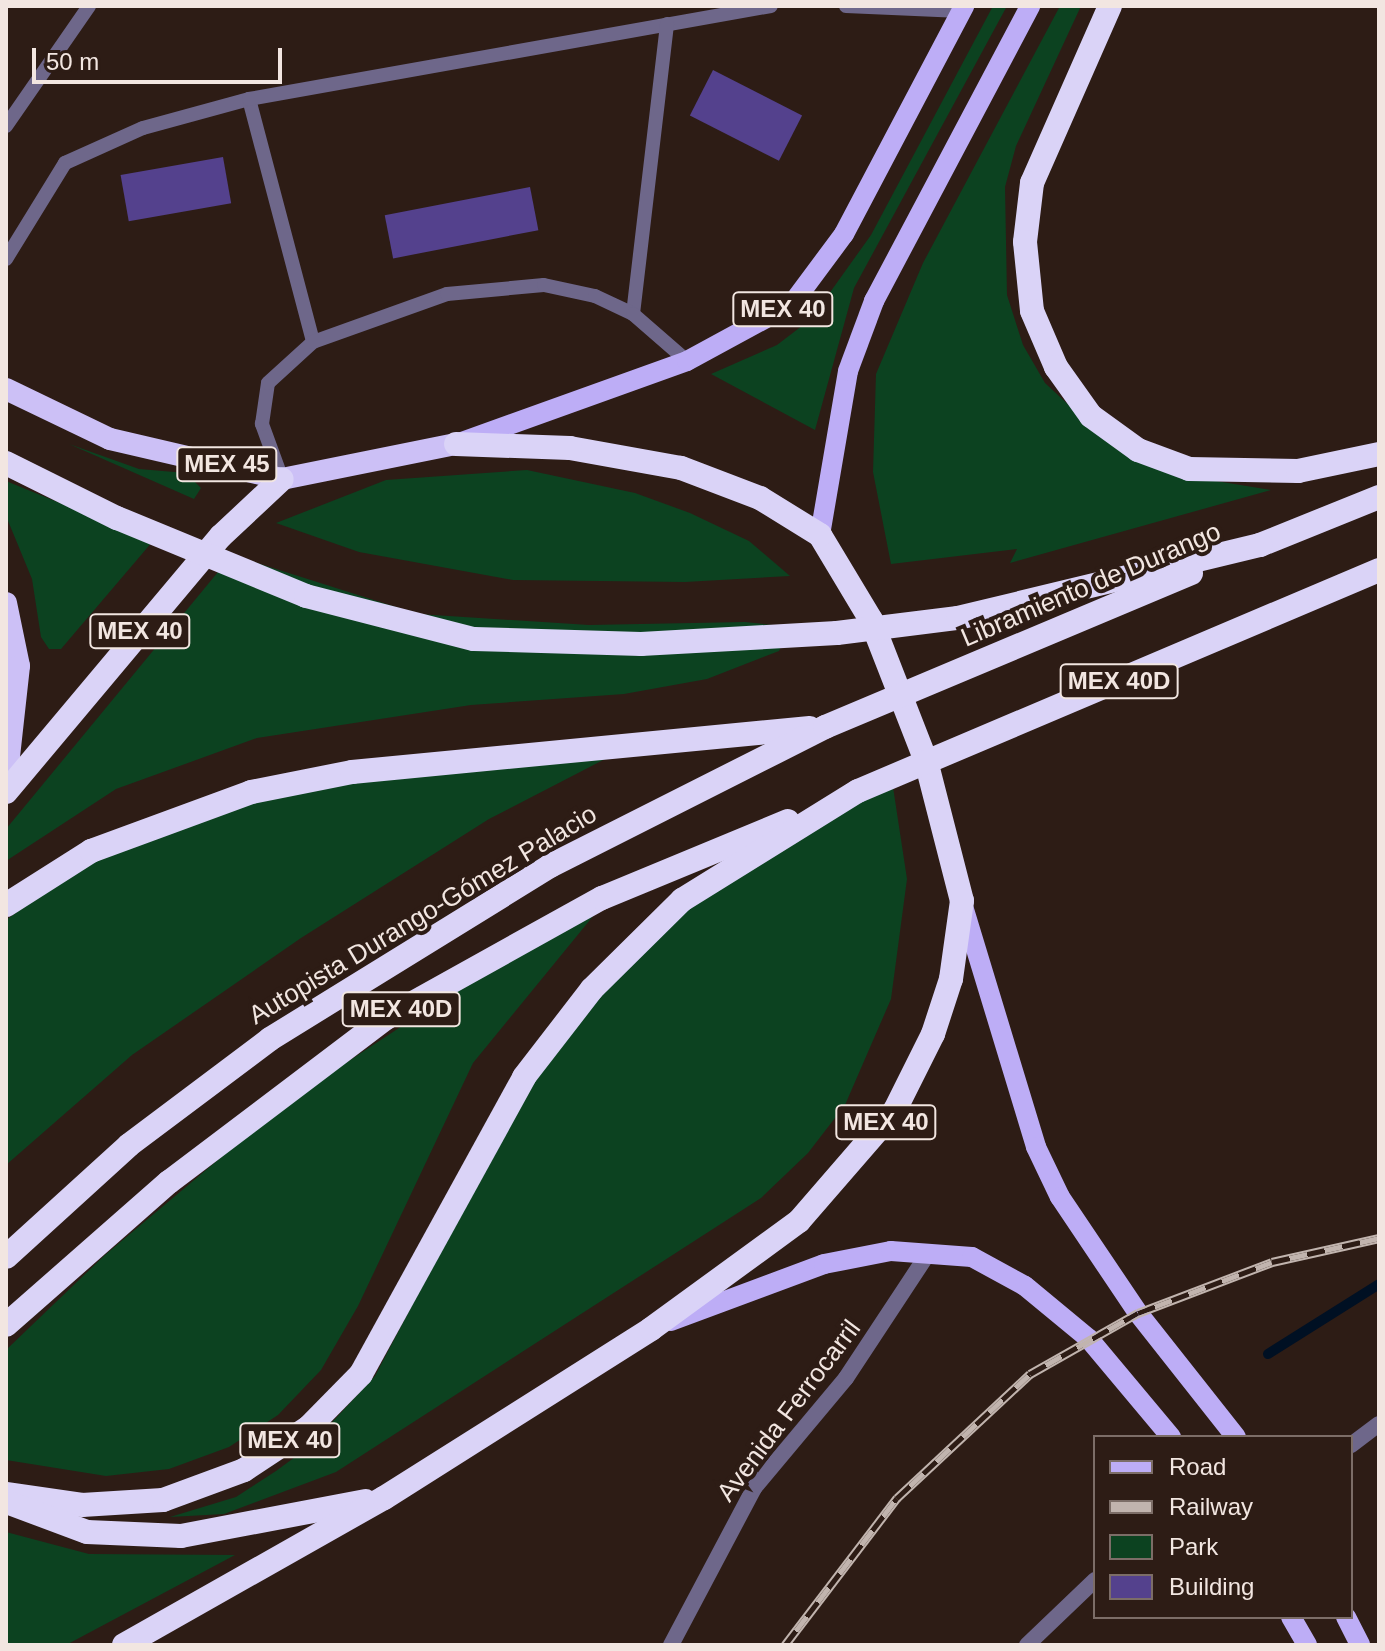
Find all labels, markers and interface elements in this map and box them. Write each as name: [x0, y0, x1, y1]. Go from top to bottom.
scale bar: [36, 32, 286, 82]
text: 50 m: [46, 48, 99, 75]
road number: MEX 40: [731, 289, 835, 329]
road number: MEX 45: [175, 444, 279, 484]
street label: Libramiento de Durango: [957, 516, 1225, 654]
road number: MEX 40: [88, 611, 192, 651]
road number: MEX 40D: [1059, 661, 1179, 701]
street label: Autopista Durango-Gómez Palacio: [243, 799, 603, 1031]
road number: MEX 40D: [341, 989, 461, 1029]
road number: MEX 40: [834, 1102, 938, 1142]
street label: Avenida Ferrocarril: [711, 1314, 867, 1508]
road number: MEX 40: [238, 1420, 342, 1460]
legend: [1093, 1435, 1353, 1619]
text: Road: [1169, 1453, 1226, 1480]
text: Railway: [1169, 1493, 1253, 1520]
text: Park: [1169, 1533, 1218, 1560]
text: Building: [1169, 1573, 1254, 1600]

